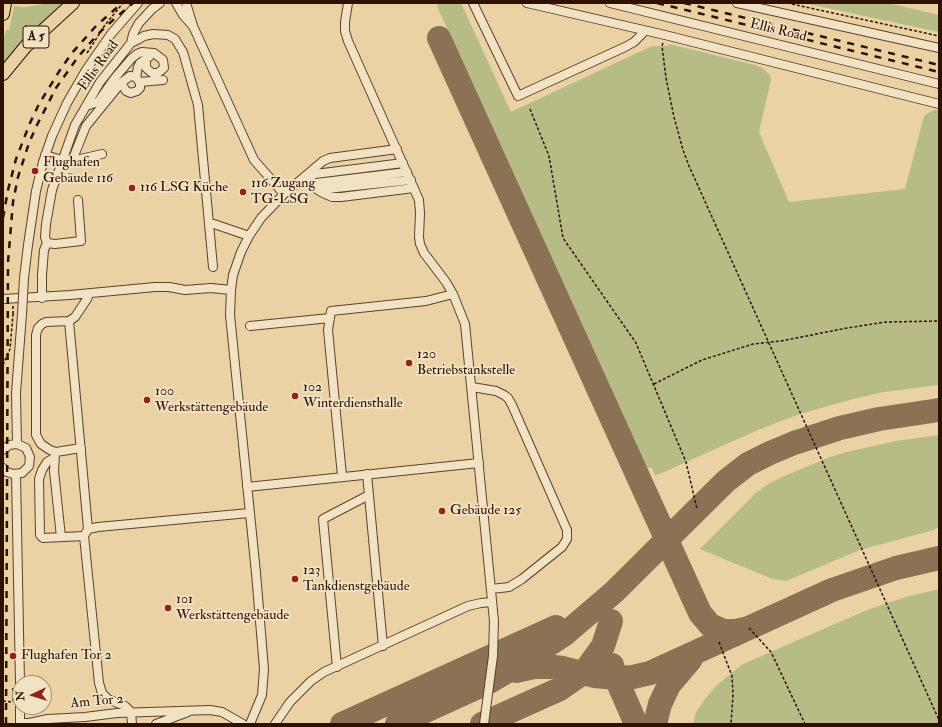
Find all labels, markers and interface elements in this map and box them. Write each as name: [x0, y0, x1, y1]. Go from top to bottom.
street label: Ellis Road: [748, 16, 808, 46]
road number: A 5: [23, 26, 49, 48]
street label: Ellis Road: [75, 38, 123, 94]
place label: Flughafen Gebäude 116: [43, 155, 113, 188]
marker: Flughafen Gebäude 116: [30, 166, 40, 176]
place label: 116 Zugang TG-LSG: [251, 176, 315, 208]
place label: 116 LSG Küche: [140, 180, 228, 196]
marker: 116 LSG Küche: [127, 183, 137, 193]
marker: 116 Zugang TG-LSG: [238, 187, 248, 197]
place label: 120 Betriebstankstelle: [417, 347, 515, 380]
marker: 120 Betriebstankstelle: [404, 358, 414, 368]
place label: 102 Winterdiensthalle: [303, 380, 403, 412]
place label: 100 Werkstättengebäude: [155, 384, 268, 416]
marker: 102 Winterdiensthalle: [290, 391, 300, 401]
marker: 100 Werkstättengebäude: [142, 395, 152, 405]
place label: Gebäude 125: [450, 503, 521, 519]
marker: Gebäude 125: [437, 506, 447, 516]
place label: 123 Tankdienstgebäude: [303, 563, 410, 596]
marker: 123 Tankdienstgebäude: [290, 574, 300, 584]
place label: 101 Werkstättengebäude: [176, 592, 289, 624]
marker: 101 Werkstättengebäude: [163, 603, 173, 613]
place label: Flughafen Tor 2: [21, 648, 112, 664]
marker: Flughafen Tor 2: [8, 651, 18, 661]
north arrow: [12, 675, 52, 715]
text: N: [14, 690, 27, 701]
street label: Am Tor 2: [70, 691, 124, 713]

